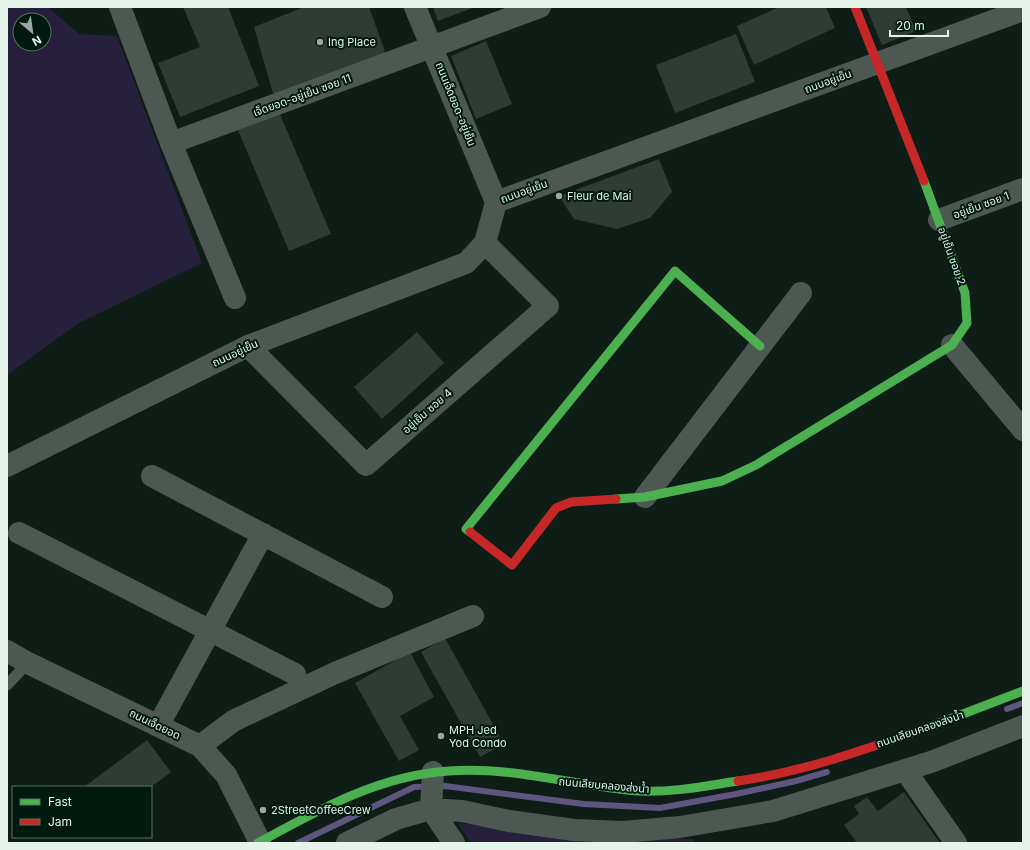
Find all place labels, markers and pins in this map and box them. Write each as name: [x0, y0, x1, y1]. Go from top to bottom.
place label: Ing Place: [328, 35, 376, 49]
marker: Ing Place: [315, 37, 325, 47]
place label: Fleur de Mai: [567, 189, 631, 203]
marker: Fleur de Mai: [554, 191, 564, 201]
place label: MPH Jed Yod Condo: [449, 723, 507, 750]
marker: MPH Jed Yod Condo: [436, 731, 446, 741]
place label: 2StreetCoffeeCrew: [271, 803, 371, 817]
marker: 2StreetCoffeeCrew: [258, 805, 268, 815]

